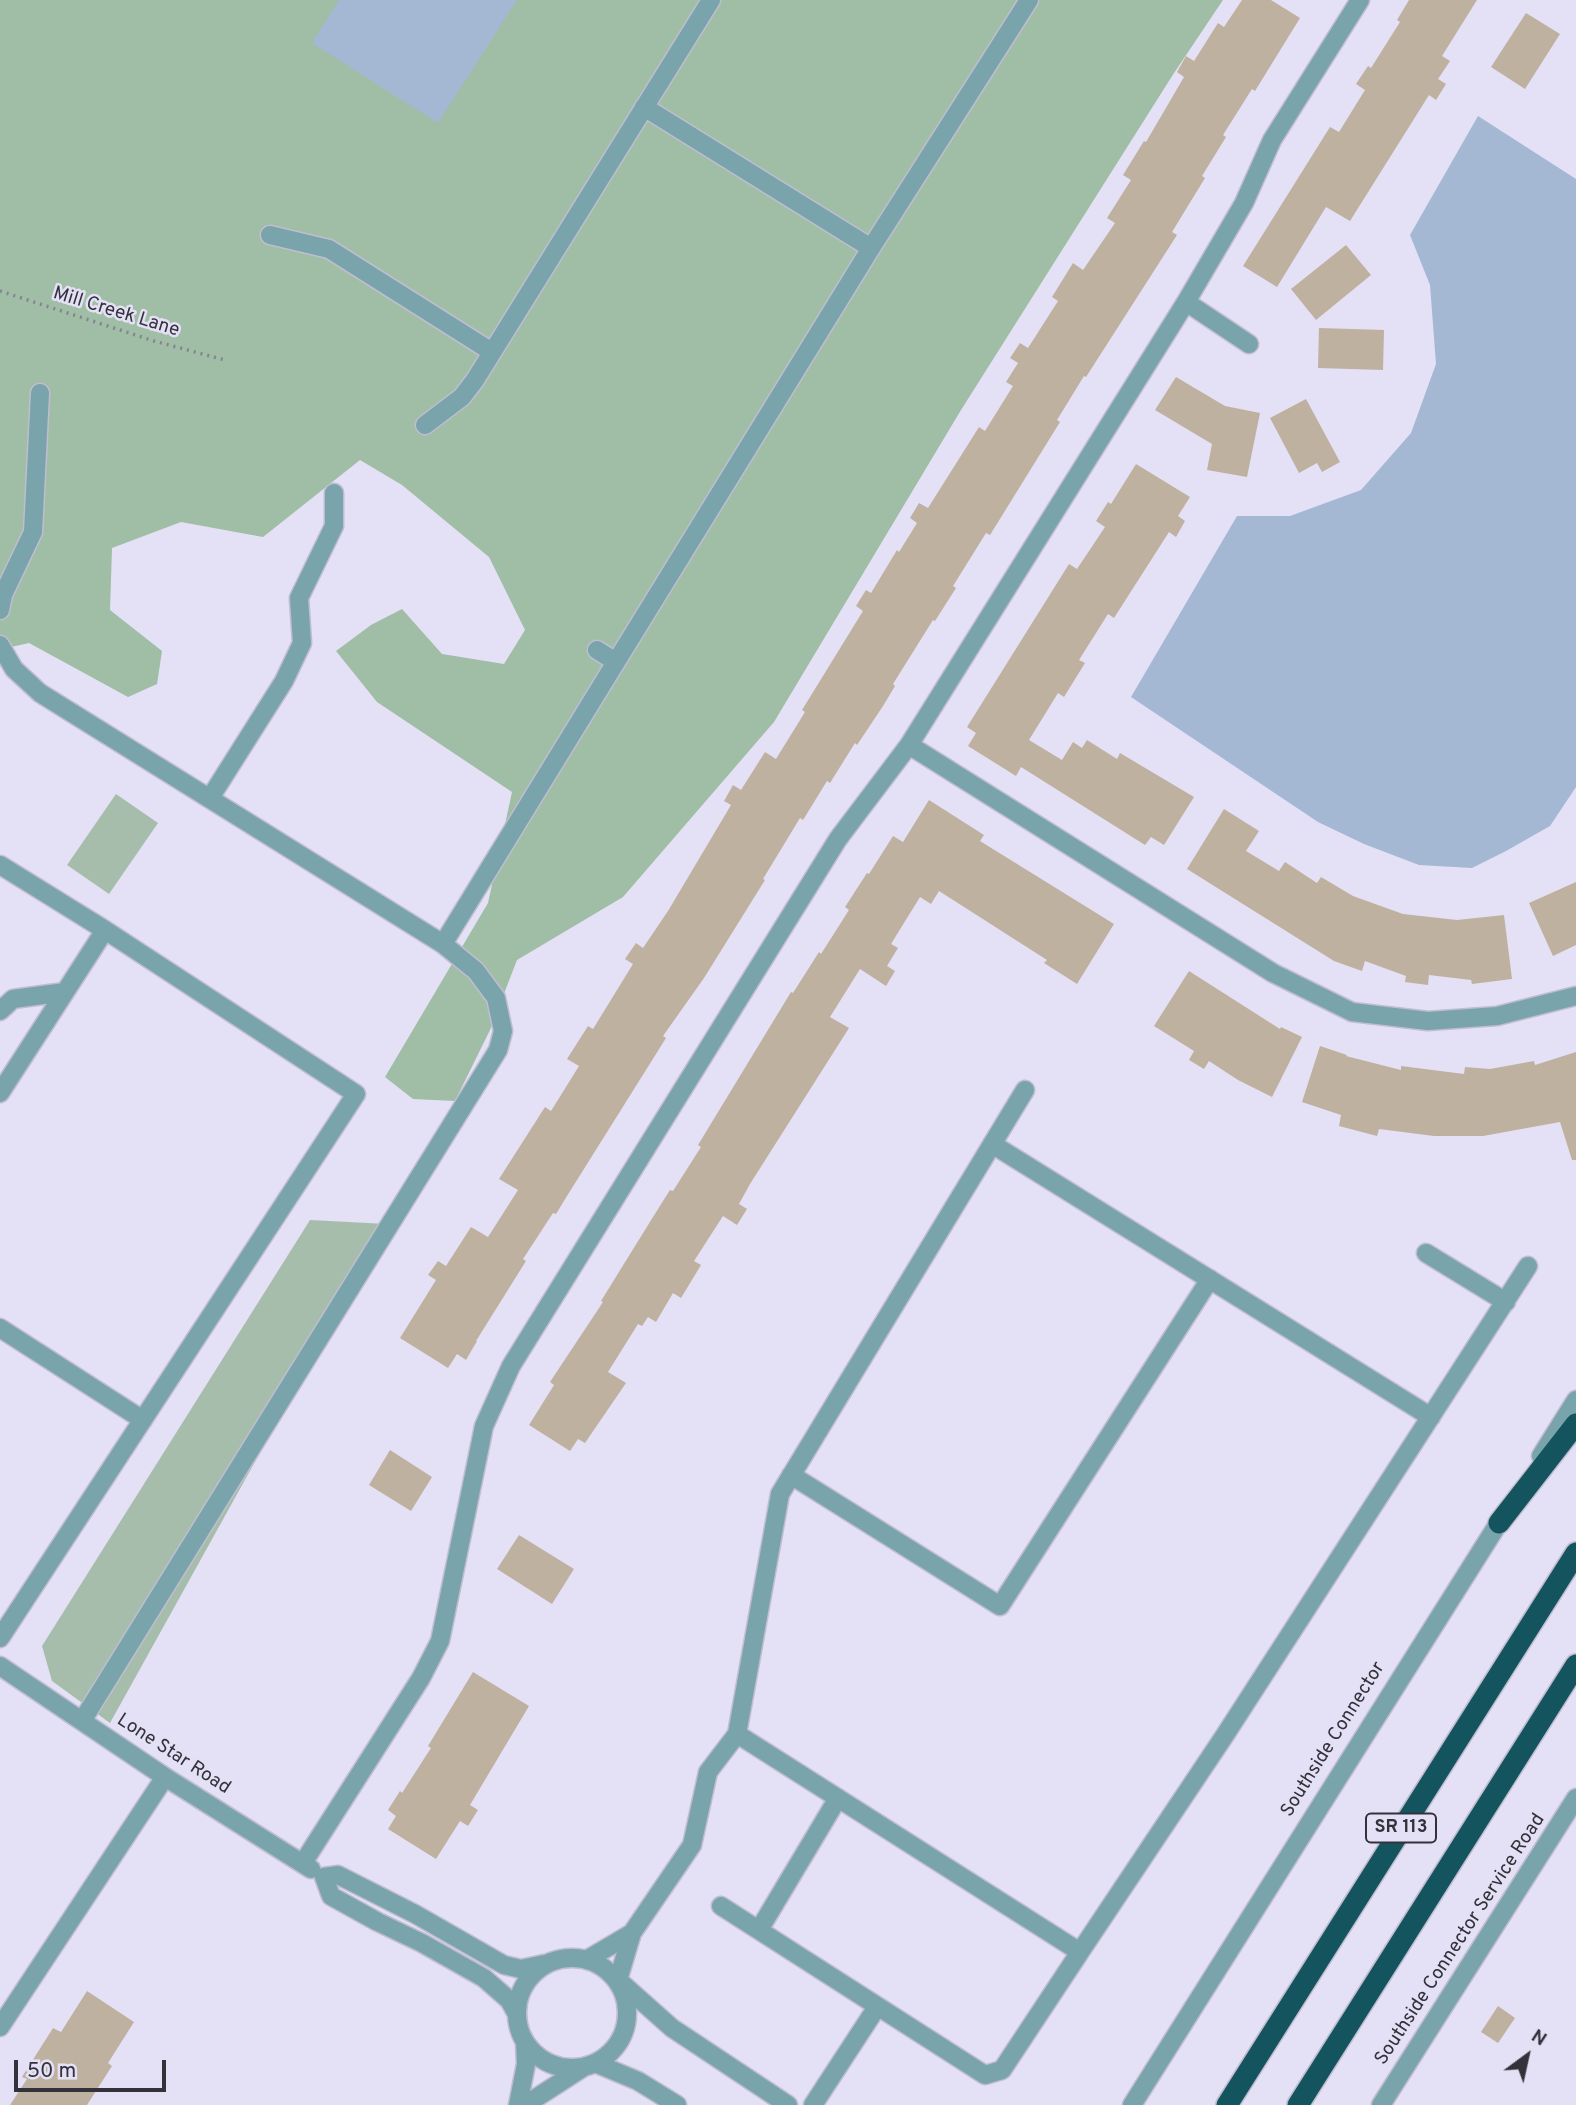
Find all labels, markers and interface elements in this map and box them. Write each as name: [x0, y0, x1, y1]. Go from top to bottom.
street label: Mill Creek Lane: [50, 283, 182, 343]
street label: Southside Connector: [1277, 1658, 1391, 1822]
street label: Lone Star Road: [112, 1710, 234, 1800]
street label: Southside Connector Service Road: [1371, 1810, 1551, 2070]
road number: SR 113: [1366, 1814, 1436, 1842]
north arrow: [1492, 2021, 1562, 2091]
text: N: [1526, 2025, 1551, 2052]
scale bar: [18, 2046, 170, 2090]
text: 50 m: [27, 2058, 76, 2085]

